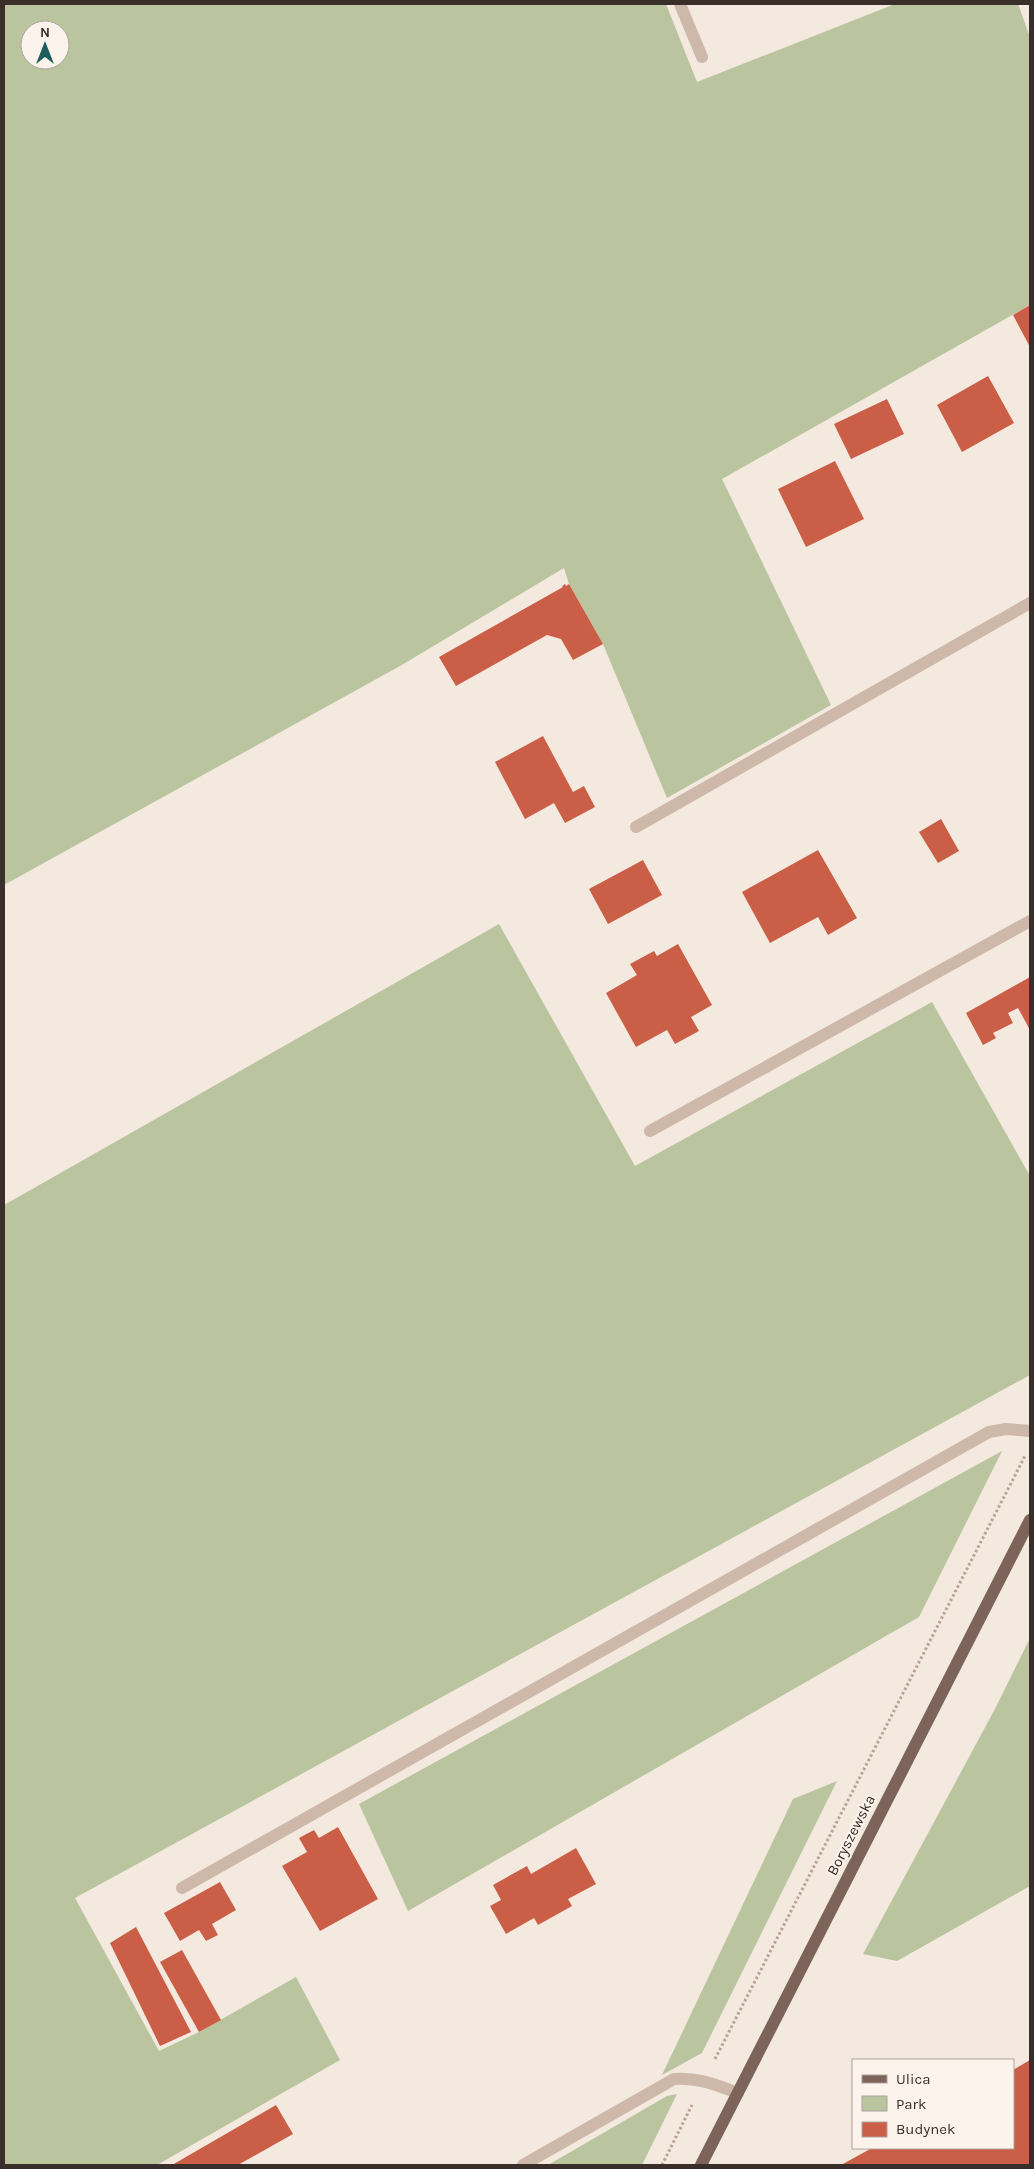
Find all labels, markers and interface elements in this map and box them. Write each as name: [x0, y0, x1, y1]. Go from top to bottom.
north arrow: [20, 20, 70, 70]
text: N: [40, 24, 50, 41]
street label: Boryszewska: [823, 1792, 879, 1878]
legend: [852, 2059, 1014, 2149]
text: Ulica: [896, 2070, 930, 2088]
text: Park: [896, 2095, 926, 2113]
text: Budynek: [896, 2120, 955, 2138]

